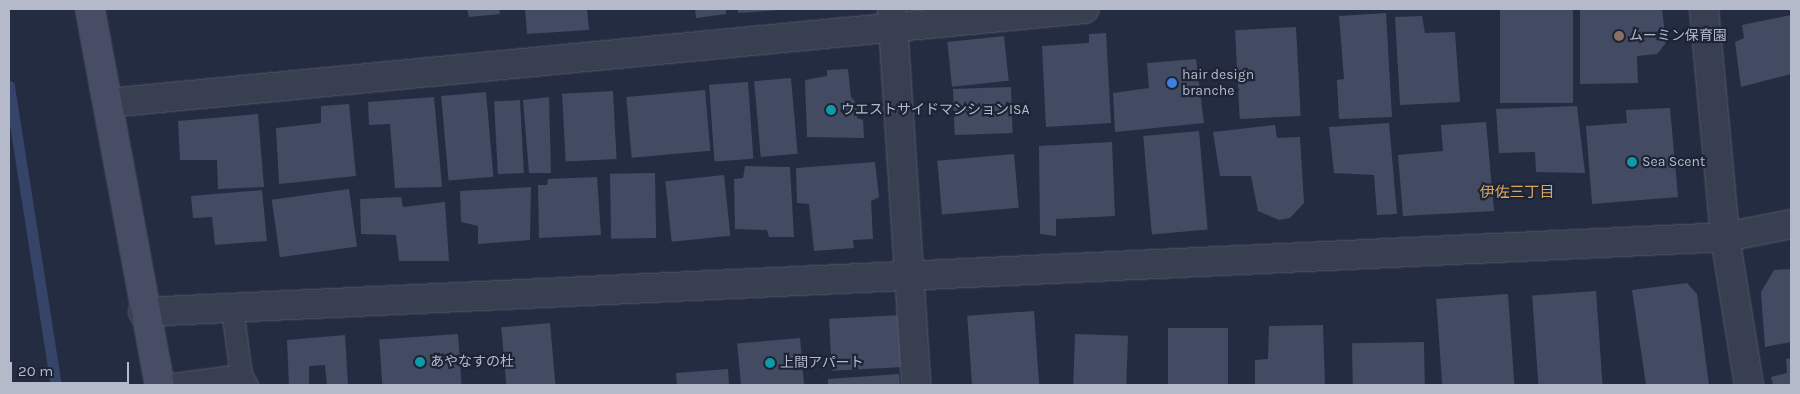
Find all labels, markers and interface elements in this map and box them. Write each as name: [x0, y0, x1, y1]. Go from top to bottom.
place label: ムーミン保育園: [1629, 28, 1727, 44]
marker: ムーミン保育園: [1613, 30, 1625, 42]
place label: hair design branche: [1182, 67, 1254, 100]
marker: hair design branche: [1166, 77, 1178, 89]
place label: ウエストサイドマンションISA: [841, 102, 1029, 118]
marker: ウエストサイドマンションISA: [825, 104, 837, 116]
place label: Sea Scent: [1642, 154, 1705, 170]
marker: Sea Scent: [1626, 156, 1638, 168]
district label: 伊佐三丁目: [1480, 184, 1554, 202]
scale bar: [12, 352, 131, 384]
place label: あやなすの杜: [430, 354, 514, 370]
place label: 上間アパート: [780, 355, 864, 371]
marker: あやなすの杜: [414, 356, 426, 368]
marker: 上間アパート: [764, 357, 776, 369]
text: 20 m: [18, 362, 53, 380]

